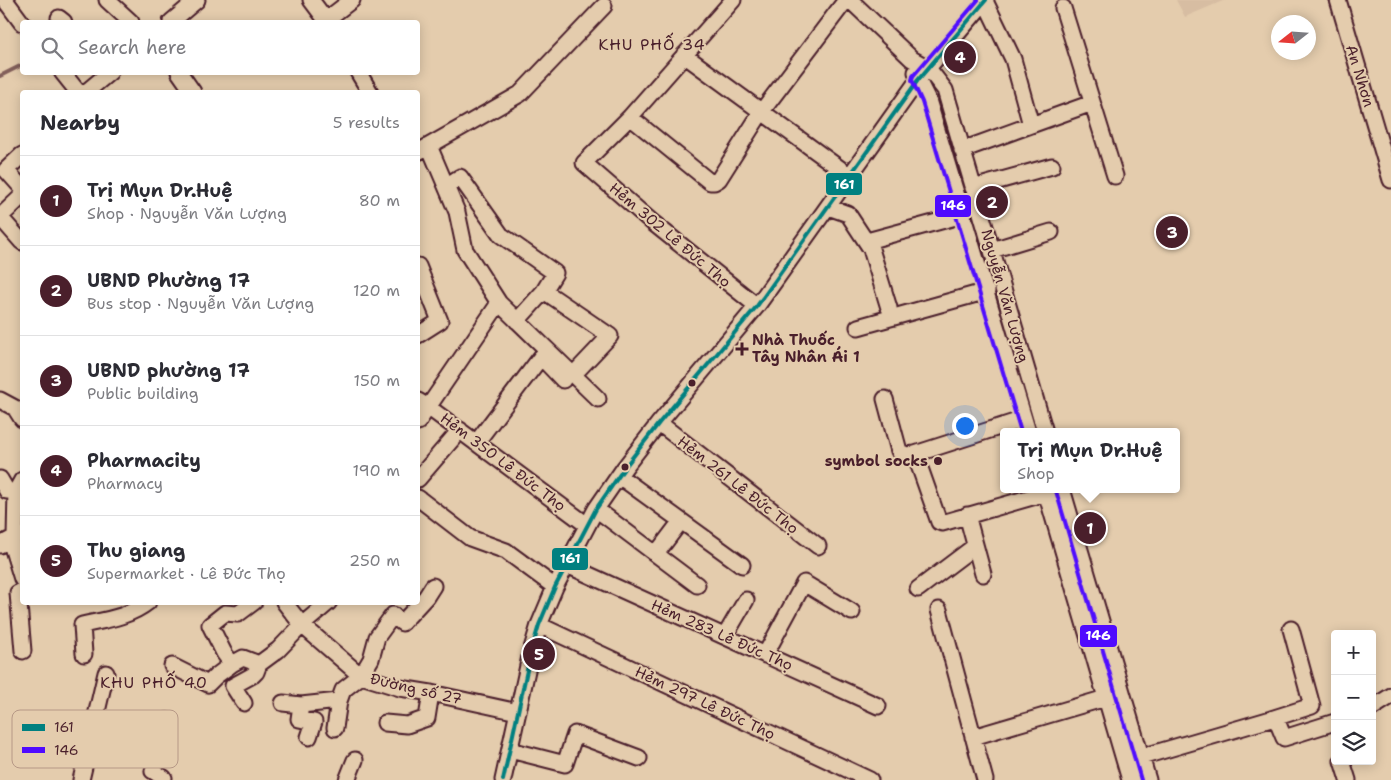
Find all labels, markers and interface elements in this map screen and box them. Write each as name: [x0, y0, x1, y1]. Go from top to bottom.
north arrow: [1271, 15, 1316, 60]
search box: [20, 20, 420, 75]
district label: KHU PHỐ 34: [598, 32, 706, 55]
icon: search: [38, 34, 66, 62]
text: Search here: [78, 35, 187, 60]
pin: 4: [944, 38, 976, 76]
street label: An Nhơn: [1341, 42, 1379, 110]
text: Nearby: [40, 109, 120, 137]
text: 5 results: [333, 112, 400, 133]
line badge: 161: [825, 172, 863, 196]
text: 161: [833, 175, 855, 193]
text: Trị Mụn Dr.Huệ: [87, 178, 233, 203]
street label: Hẻm 302 Lê Đức Thọ: [605, 178, 735, 292]
pin: 2: [976, 183, 1008, 221]
text: 1: [52, 190, 60, 211]
text: 80 m: [359, 190, 400, 211]
line badge: 146: [934, 194, 972, 218]
text: 146: [940, 196, 966, 214]
text: Shop · Nguyễn Văn Lượng: [87, 203, 287, 224]
pin: 3: [1156, 213, 1188, 251]
street label: Nguyễn Văn Lượng: [976, 227, 1034, 365]
text: UBND Phường 17: [87, 268, 250, 293]
text: 2: [50, 280, 62, 301]
text: 120 m: [353, 280, 400, 301]
text: Bus stop · Nguyễn Văn Lượng: [87, 293, 314, 314]
place label: Nhà Thuốc Tây Nhân Ái 1: [752, 330, 860, 367]
marker: Nhà Thuốc Tây Nhân Ái 1: [736, 343, 748, 355]
text: UBND phường 17: [87, 358, 250, 383]
text: 3: [50, 370, 62, 391]
text: 150 m: [353, 370, 400, 391]
unlabelled marker: [687, 378, 697, 388]
text: Public building: [87, 383, 199, 404]
street label: Hẻm 350 Lê Đức Thọ: [436, 408, 570, 516]
your location: [952, 413, 978, 439]
popup: [1000, 428, 1180, 493]
street label: Hẻm 261 Lê Đức Thọ: [673, 432, 803, 538]
text: Trị Mụn Dr.Huệ: [1017, 438, 1163, 463]
text: Pharmacity: [87, 448, 201, 473]
place label: symbol socks: [825, 451, 928, 471]
marker: symbol socks: [932, 455, 944, 467]
text: 4: [50, 460, 62, 481]
text: 190 m: [353, 460, 400, 481]
unlabelled marker: [620, 462, 630, 472]
text: Shop: [1017, 463, 1055, 484]
text: Pharmacy: [87, 473, 163, 494]
pin: 1: [1074, 509, 1106, 547]
text: Thu giang: [87, 538, 185, 563]
line badge: 161: [551, 547, 589, 571]
text: 161: [559, 549, 581, 567]
text: 5: [51, 550, 61, 571]
text: 250 m: [349, 550, 400, 571]
text: Supermarket · Lê Đức Thọ: [87, 563, 286, 584]
street label: Hẻm 283 Lê Đức Thọ: [648, 595, 796, 675]
line badge: 146: [1079, 624, 1118, 648]
text: 146: [1085, 626, 1111, 644]
map controls: [1331, 630, 1376, 765]
button: +: [1331, 630, 1376, 675]
pin: 5: [523, 635, 555, 673]
street label: Hẻm 297 Lê Đức Thọ: [632, 662, 778, 744]
street label: Đường số 27: [368, 669, 464, 709]
district label: KHU PHỐ 40: [100, 670, 208, 693]
button: −: [1331, 675, 1376, 720]
legend: [12, 710, 178, 768]
text: 161: [54, 718, 74, 736]
button: layers: [1331, 720, 1376, 765]
text: 146: [54, 741, 79, 759]

